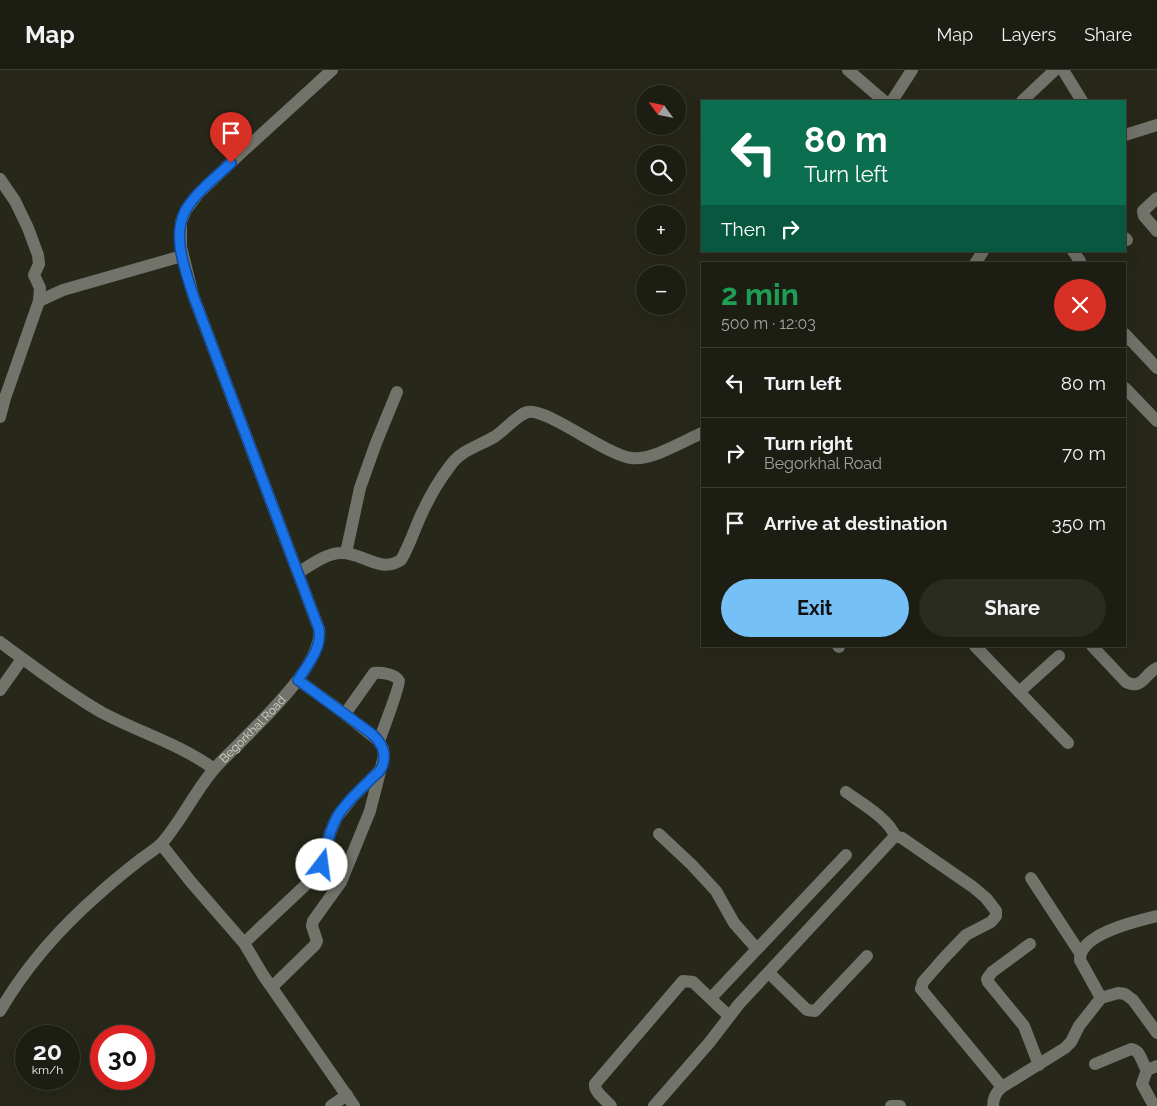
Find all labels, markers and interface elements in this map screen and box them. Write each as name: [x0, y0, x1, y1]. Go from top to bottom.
text: Map: [25, 20, 75, 49]
text: Map: [937, 24, 973, 45]
text: Layers: [1001, 24, 1056, 45]
text: Share: [1084, 24, 1132, 45]
north arrow: [636, 85, 686, 135]
map controls: [636, 85, 686, 315]
pin: [210, 112, 252, 163]
icon: arrive: [217, 119, 245, 147]
text: 80 m: [804, 119, 888, 160]
icon: left: [721, 120, 786, 185]
button: search: [636, 145, 686, 195]
text: Turn left: [804, 161, 888, 187]
button: +: [636, 205, 686, 255]
icon: right: [776, 215, 804, 243]
text: Then: [721, 218, 766, 240]
button: −: [636, 265, 686, 315]
text: 2 min: [721, 277, 799, 312]
button: close: [1054, 279, 1106, 331]
text: 500 m · 12:03: [721, 314, 816, 333]
icon: left: [721, 369, 749, 397]
text: Turn left: [764, 372, 841, 394]
text: 80 m: [1061, 372, 1106, 394]
text: Turn right: [764, 432, 853, 454]
icon: right: [721, 439, 749, 467]
text: 70 m: [1062, 442, 1106, 464]
text: Begorkhal Road: [764, 454, 882, 473]
icon: arrive: [721, 509, 749, 537]
text: Arrive at destination: [764, 512, 948, 534]
text: 350 m: [1052, 512, 1106, 534]
button: Exit: [721, 579, 909, 637]
button: Share: [919, 579, 1106, 637]
street label: Begorkhal Road: [217, 693, 289, 766]
position arrow: [295, 838, 347, 890]
speed limit sign: 30: [90, 1025, 155, 1090]
text: 20: [33, 1036, 62, 1066]
text: km/h: [32, 1063, 63, 1077]

